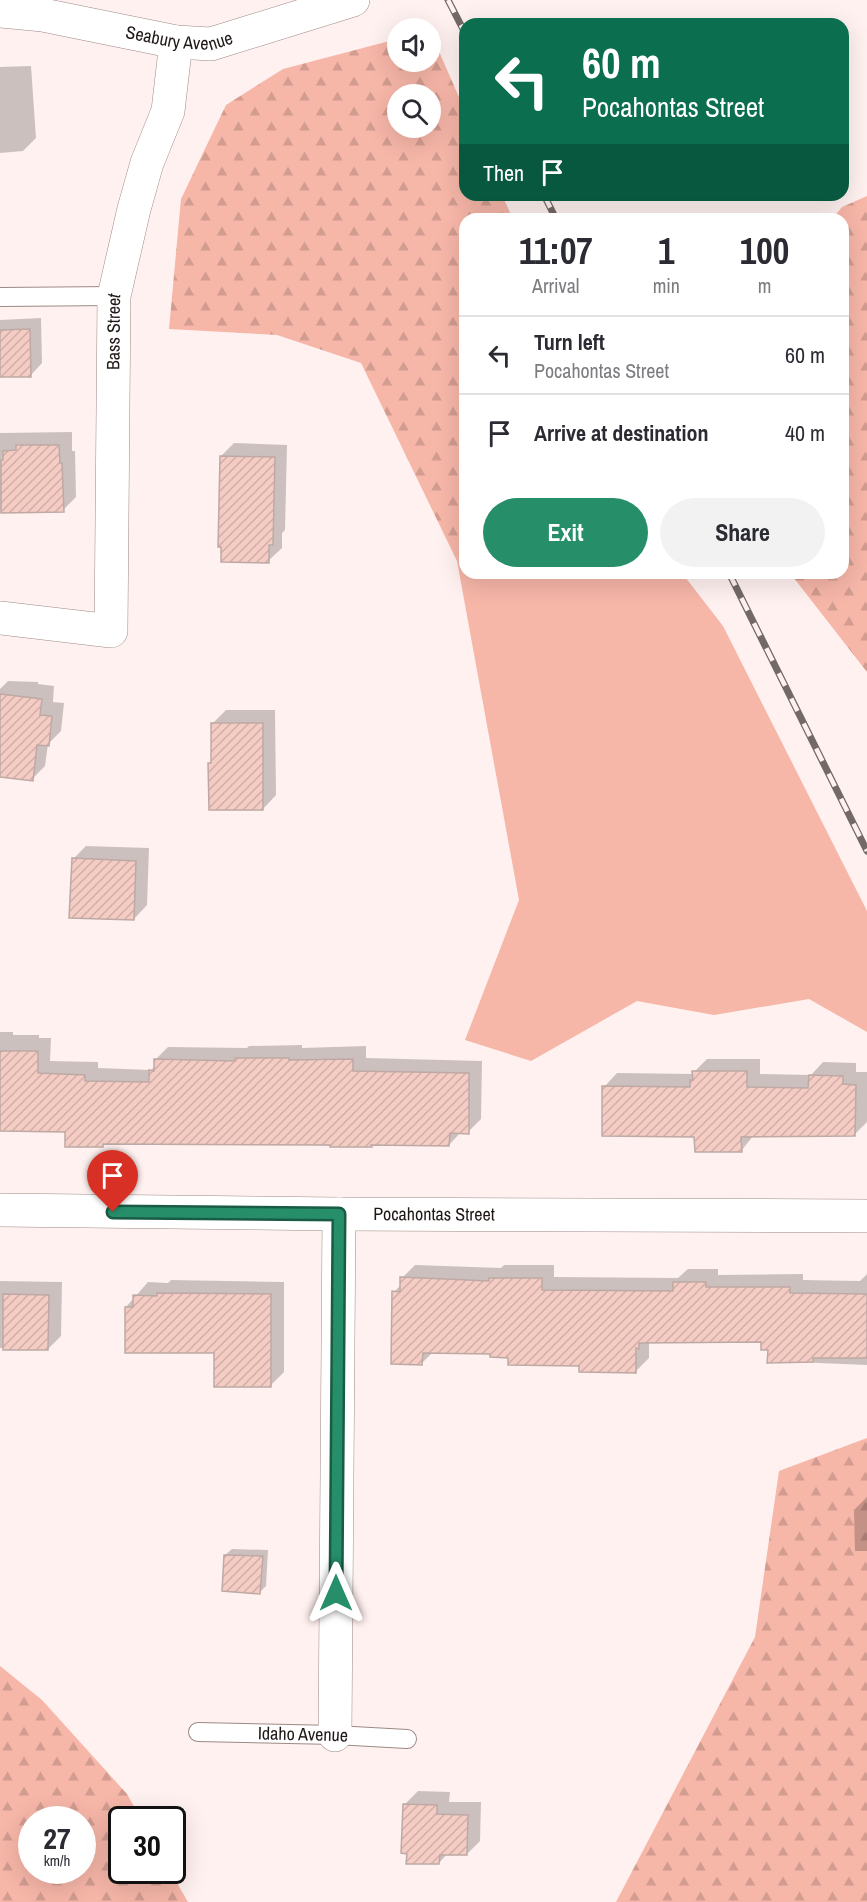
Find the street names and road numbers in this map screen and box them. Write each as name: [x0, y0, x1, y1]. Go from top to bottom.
street label: Seabury Avenue: [124, 19, 236, 56]
street label: Bass Street: [100, 291, 126, 370]
street label: Pocahontas Street: [373, 1201, 495, 1227]
street label: Idaho Avenue: [258, 1720, 349, 1748]

